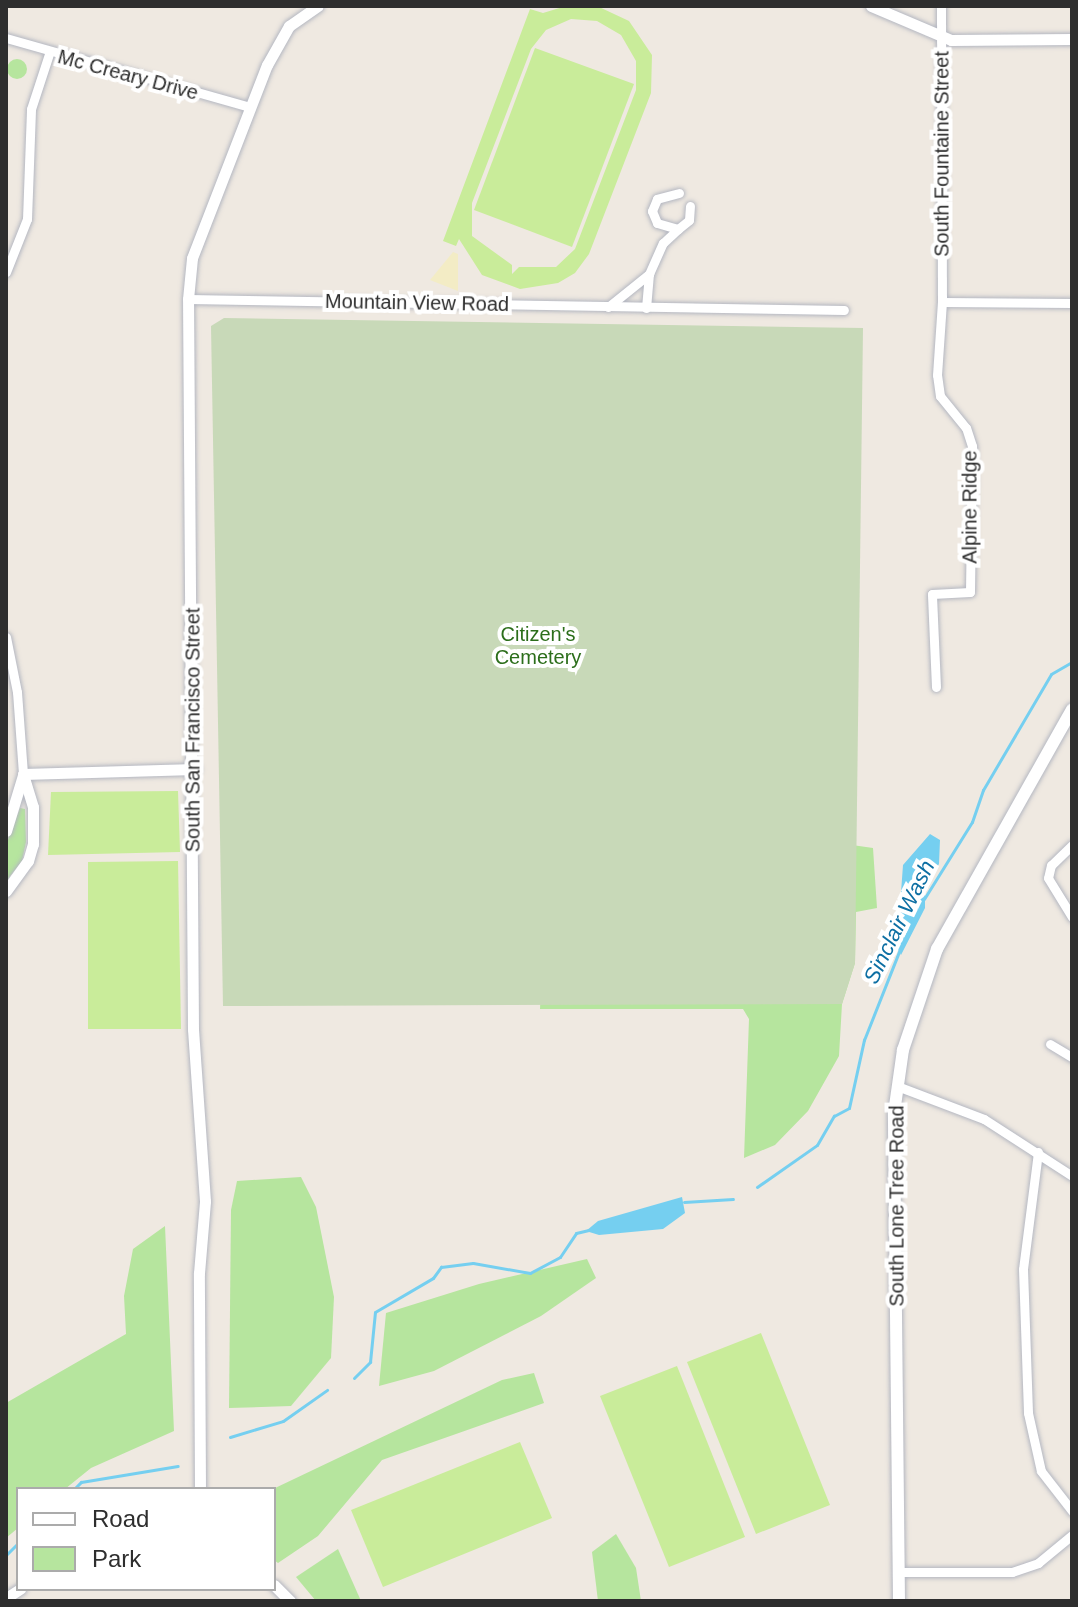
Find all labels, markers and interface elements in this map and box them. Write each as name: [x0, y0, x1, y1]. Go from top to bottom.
street label: Mc Creary Drive: [55, 45, 201, 105]
street label: South Fountaine Street: [930, 51, 954, 257]
street label: Mountain View Road: [325, 289, 509, 317]
street label: Alpine Ridge: [958, 450, 982, 564]
street label: South San Francisco Street: [181, 608, 205, 852]
park label: Citizen's Cemetery: [495, 622, 581, 669]
water label: Sinclair Wash: [858, 856, 940, 988]
street label: South Lone Tree Road: [885, 1105, 909, 1307]
legend: [16, 1487, 276, 1591]
text: Road: [92, 1505, 149, 1532]
text: Park: [92, 1545, 141, 1572]

